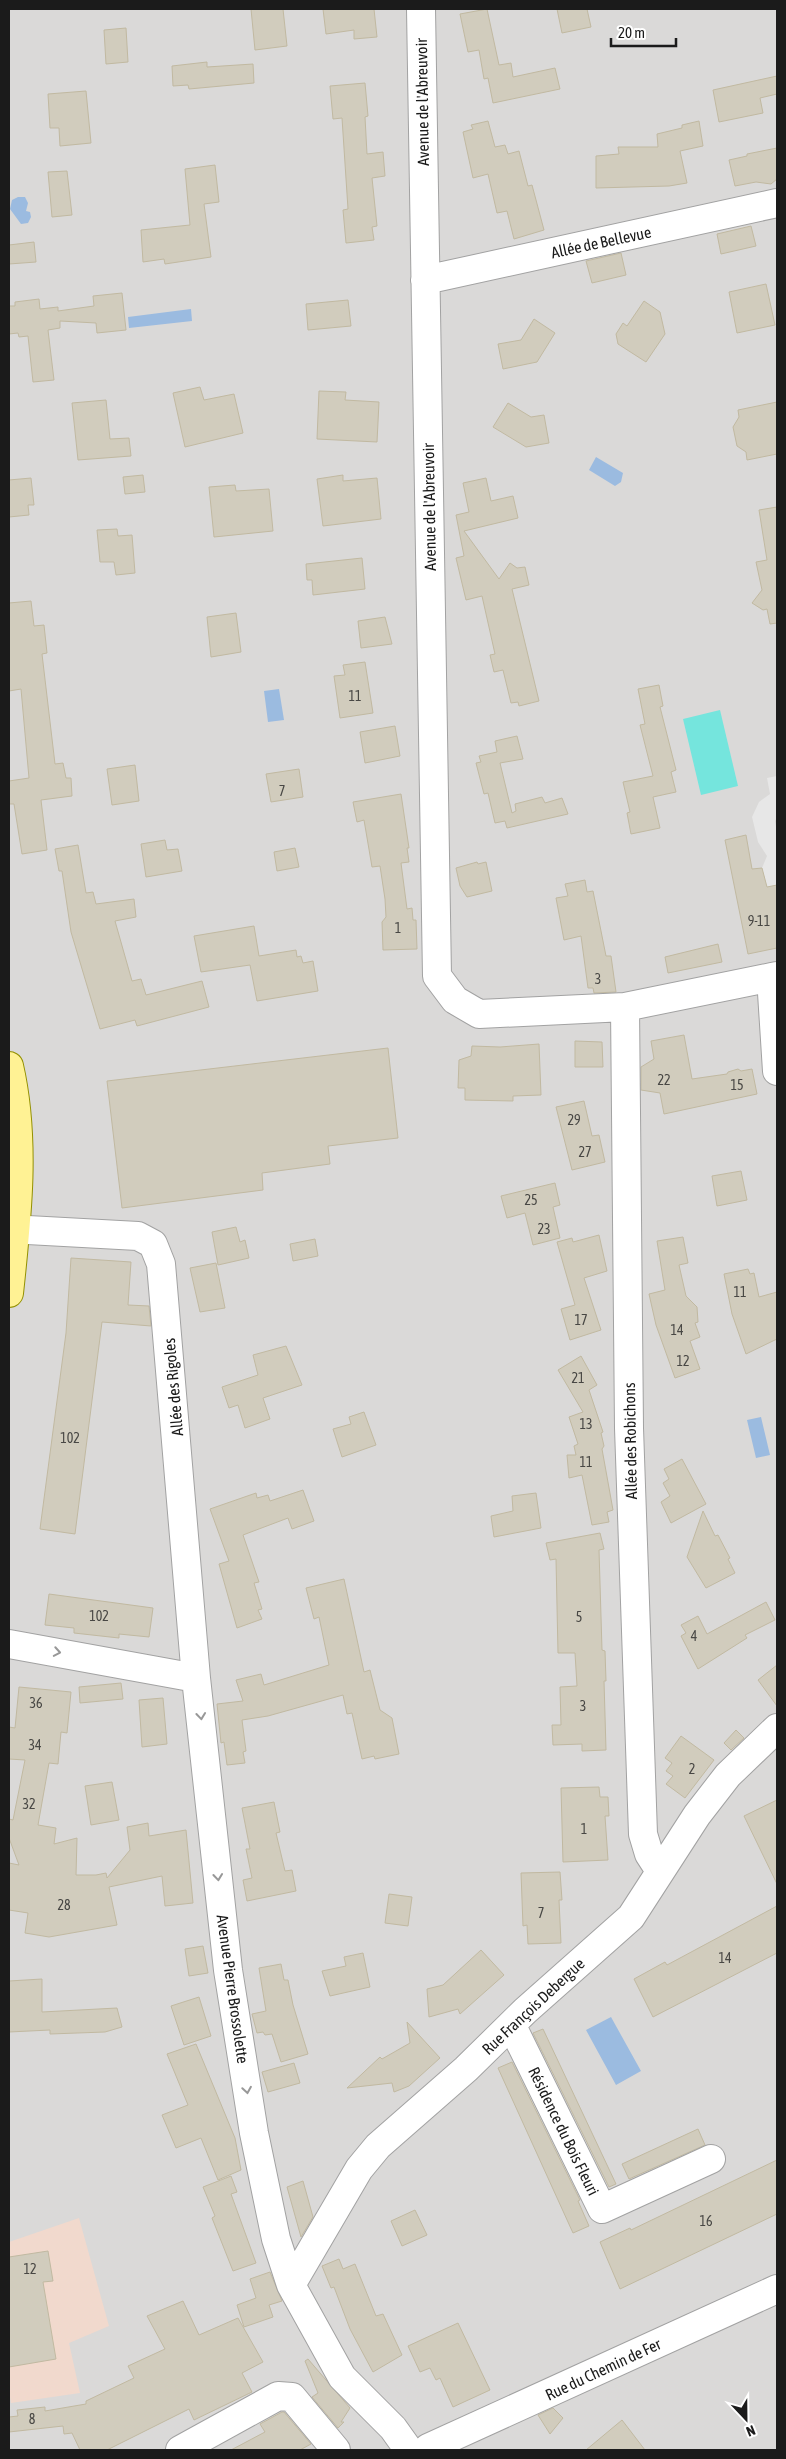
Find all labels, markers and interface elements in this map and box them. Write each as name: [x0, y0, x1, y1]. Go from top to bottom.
scale bar: [611, 15, 676, 47]
text: 20 m: [618, 24, 645, 41]
street label: Avenue de l'Abreuvoir: [412, 38, 432, 166]
street label: Allée de Bellevue: [549, 223, 653, 261]
street label: Avenue de l'Abreuvoir: [419, 443, 439, 571]
house number: 11: [348, 688, 362, 704]
house number: 7: [279, 783, 285, 799]
house number: 9-11: [748, 913, 770, 929]
house number: 1: [395, 920, 401, 936]
house number: 3: [595, 971, 601, 987]
house number: 22: [657, 1072, 671, 1088]
house number: 15: [730, 1077, 744, 1093]
house number: 29: [567, 1112, 581, 1128]
house number: 27: [578, 1144, 592, 1160]
house number: 25: [524, 1192, 538, 1208]
house number: 23: [537, 1221, 551, 1237]
house number: 11: [733, 1284, 747, 1300]
house number: 17: [574, 1312, 588, 1328]
house number: 14: [670, 1322, 684, 1338]
street label: Allée des Rigoles: [160, 1337, 187, 1437]
house number: 12: [676, 1353, 690, 1369]
house number: 21: [571, 1370, 585, 1386]
street label: Allée des Robichons: [620, 1382, 640, 1500]
house number: 13: [579, 1416, 593, 1432]
house number: 102: [60, 1430, 80, 1446]
house number: 11: [579, 1454, 593, 1470]
house number: 102: [89, 1608, 109, 1624]
house number: 5: [576, 1609, 582, 1625]
house number: 4: [691, 1628, 698, 1644]
one-way arrow: [52, 1647, 61, 1657]
house number: 36: [29, 1695, 43, 1711]
house number: 3: [580, 1698, 586, 1714]
one-way arrow: [195, 1712, 206, 1720]
house number: 34: [28, 1737, 42, 1753]
house number: 2: [689, 1761, 695, 1777]
house number: 32: [22, 1796, 36, 1812]
house number: 1: [581, 1821, 587, 1837]
one-way arrow: [212, 1873, 223, 1881]
house number: 28: [57, 1897, 71, 1913]
house number: 7: [538, 1905, 544, 1921]
street label: Avenue Pierre Brossolette: [214, 1913, 252, 2065]
house number: 14: [718, 1950, 732, 1966]
street label: Rue François Debergue: [478, 1954, 588, 2059]
street label: Résidence du Bois Fleuri: [525, 2064, 603, 2198]
one-way arrow: [241, 2086, 252, 2094]
house number: 16: [699, 2213, 713, 2229]
house number: 12: [23, 2261, 37, 2277]
street label: Rue du Chemin de Fer: [542, 2334, 664, 2404]
north arrow: [721, 2394, 771, 2444]
house number: 8: [29, 2411, 36, 2427]
text: N: [744, 2422, 758, 2440]

